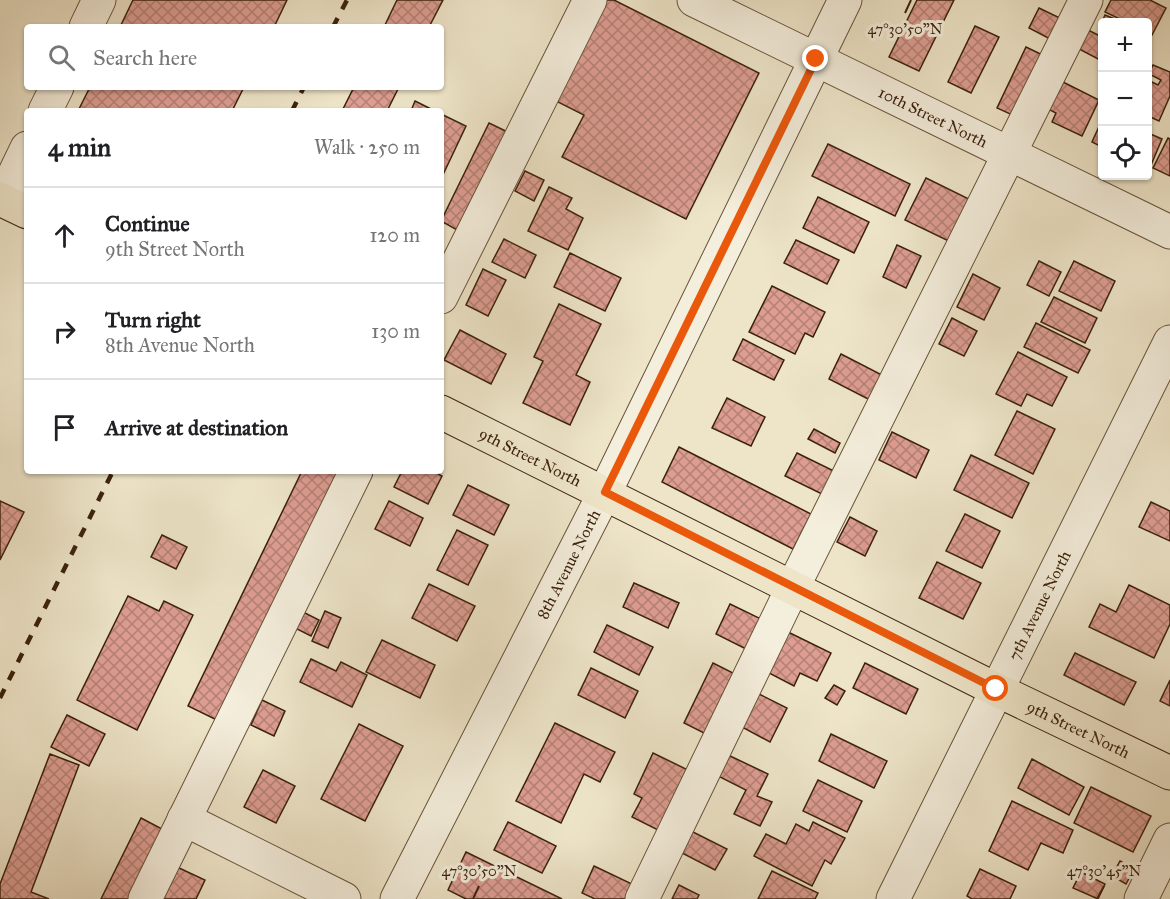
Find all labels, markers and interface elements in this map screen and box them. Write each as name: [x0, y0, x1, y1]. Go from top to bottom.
map controls: [1098, 18, 1152, 180]
button: +: [1098, 18, 1152, 72]
text: 47°30'50"N: [867, 20, 943, 38]
search box: [24, 24, 444, 90]
icon: search: [45, 41, 78, 74]
text: Search here: [93, 44, 197, 71]
route end: [802, 45, 828, 71]
button: −: [1098, 72, 1152, 126]
street label: 10th Street North: [876, 82, 991, 151]
button: locate: [1098, 126, 1152, 180]
text: 4 min: [48, 131, 111, 163]
text: Walk · 250 m: [314, 135, 420, 159]
text: Continue: [105, 210, 190, 237]
icon: ahead: [48, 219, 81, 252]
text: 120 m: [369, 223, 420, 247]
text: 9th Street North: [105, 237, 245, 261]
text: Turn right: [105, 306, 201, 333]
icon: right: [48, 315, 81, 348]
text: 130 m: [371, 319, 420, 343]
text: 8th Avenue North: [105, 333, 255, 357]
icon: arrive: [48, 411, 81, 444]
text: Arrive at destination: [105, 414, 288, 441]
street label: 9th Street North: [476, 423, 585, 490]
street label: 8th Avenue North: [532, 506, 604, 622]
street label: 7th Avenue North: [1004, 547, 1074, 663]
route start: [982, 675, 1008, 701]
street label: 9th Street North: [1024, 696, 1133, 762]
text: 47°30'50"N: [441, 862, 517, 880]
text: 47°30'45"N: [1067, 862, 1142, 880]

